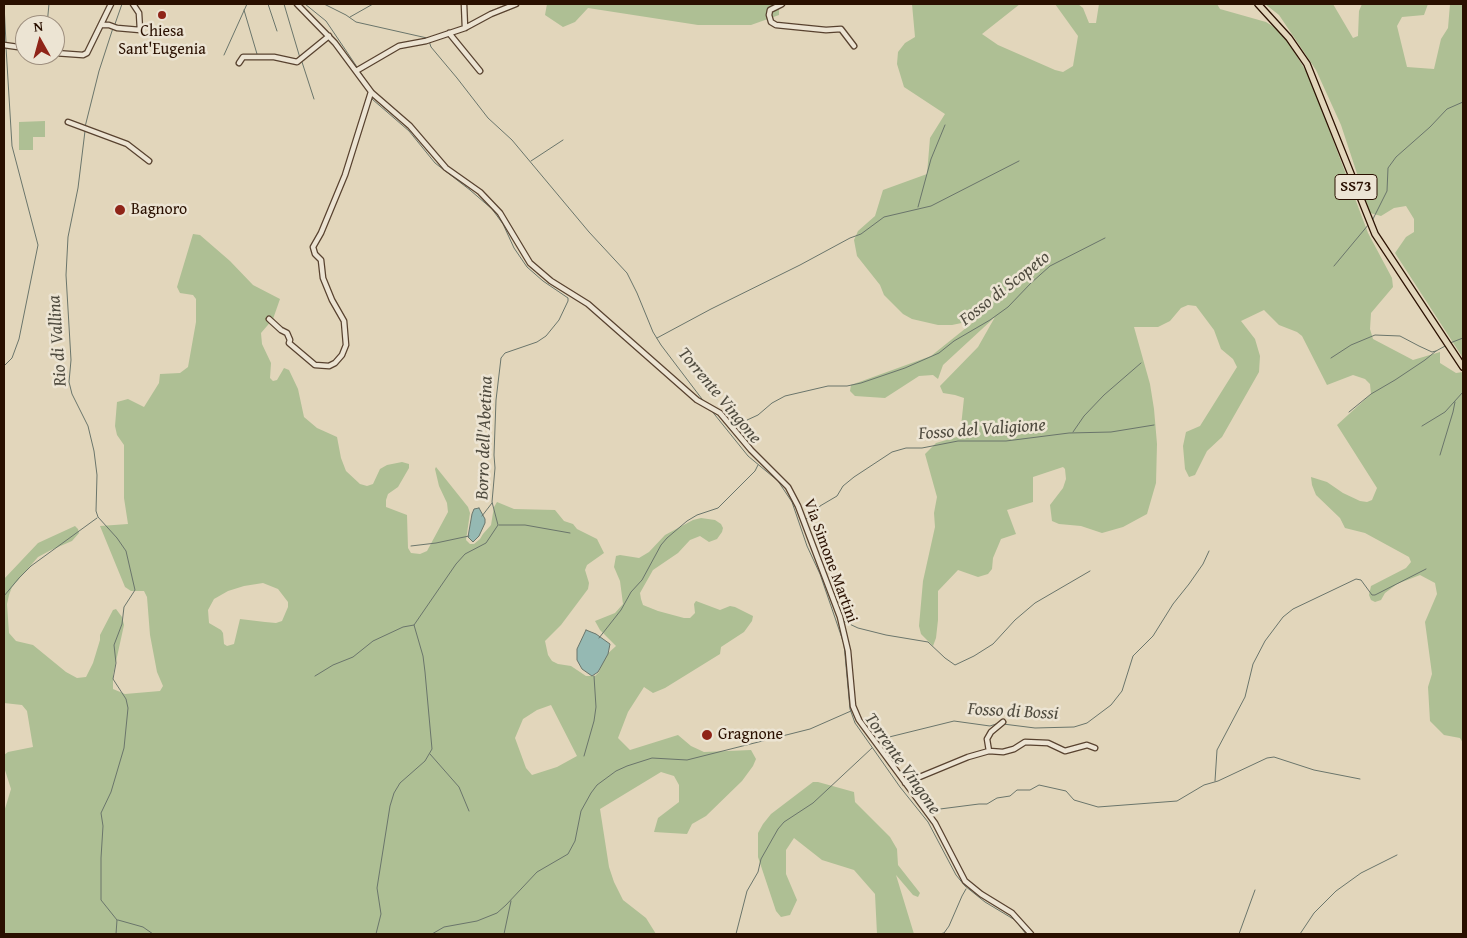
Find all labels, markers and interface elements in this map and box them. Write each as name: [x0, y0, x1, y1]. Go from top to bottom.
marker: Chiesa Sant'Eugenia: [156, 9, 168, 21]
north arrow: [15, 15, 65, 65]
text: N: [32, 16, 44, 37]
place label: Chiesa Sant'Eugenia: [118, 22, 206, 60]
road number: SS73: [1335, 174, 1377, 200]
place label: Bagnoro: [131, 200, 187, 220]
marker: Bagnoro: [113, 203, 127, 217]
water label: Fosso di Scopeto: [956, 247, 1054, 331]
water label: Rio di Vallina: [44, 295, 72, 387]
water label: Torrente Vingone: [672, 343, 766, 449]
water label: Borro dell'Abetina: [472, 376, 498, 500]
water label: Fosso del Valigione: [918, 415, 1046, 445]
street label: Via Simone Martini: [799, 496, 861, 626]
water label: Fosso di Bossi: [967, 699, 1059, 725]
water label: Torrente Vingone: [859, 709, 945, 819]
place label: Gragnone: [718, 725, 783, 745]
marker: Gragnone: [700, 728, 714, 742]

